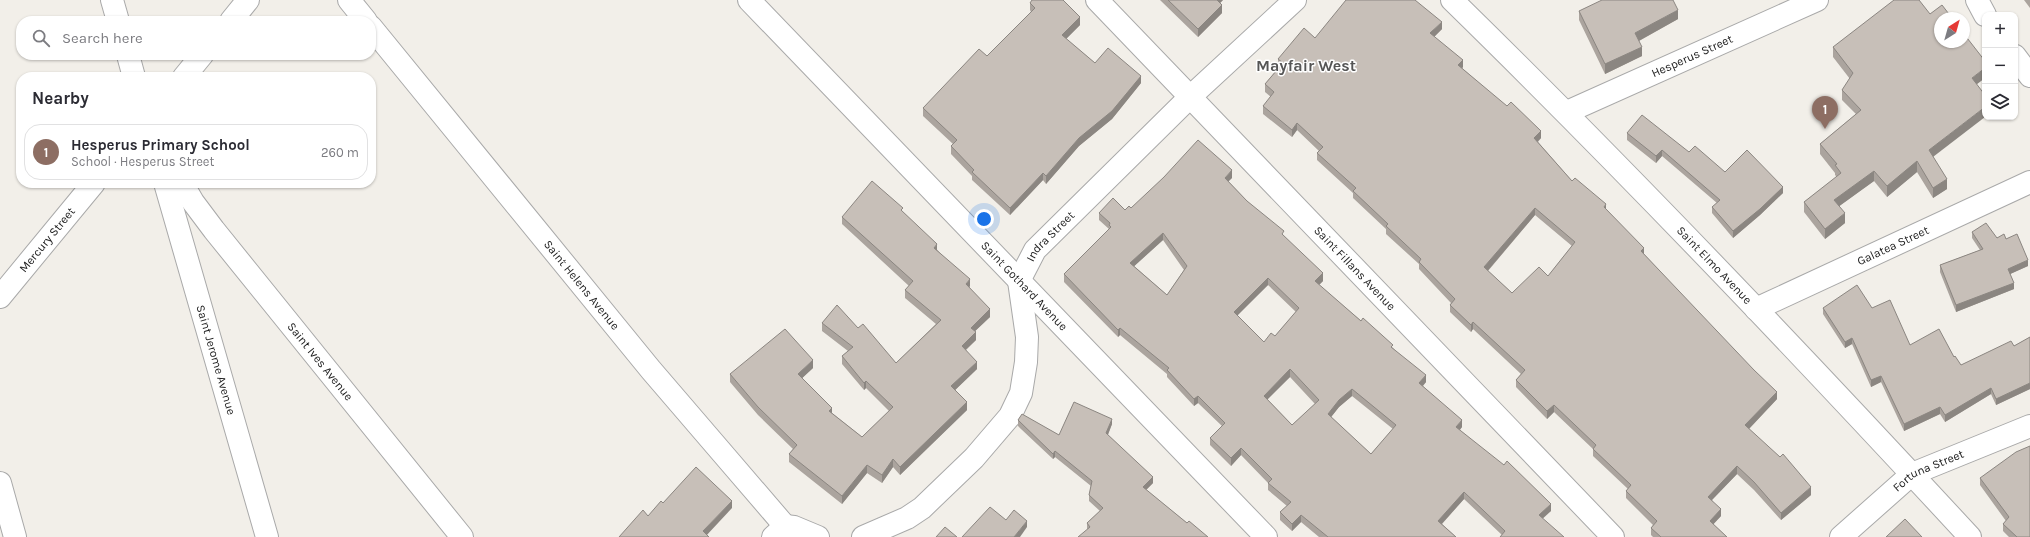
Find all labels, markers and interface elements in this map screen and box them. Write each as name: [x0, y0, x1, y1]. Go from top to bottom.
north arrow: [1934, 12, 1970, 48]
map controls: [1982, 12, 2018, 120]
button: +: [1982, 12, 2018, 48]
search box: [16, 16, 376, 60]
icon: search: [30, 27, 52, 49]
text: Search here: [62, 29, 143, 47]
street label: Hesperus Street: [1649, 32, 1735, 80]
button: −: [1982, 48, 2018, 84]
district label: Mayfair West: [1256, 56, 1356, 75]
button: layers: [1982, 84, 2018, 120]
text: Nearby: [32, 88, 89, 108]
pin: 1: [1812, 96, 1838, 129]
text: Hesperus Primary School: [71, 136, 250, 154]
text: 1: [44, 145, 48, 160]
text: 260 m: [321, 145, 359, 160]
text: School · Hesperus Street: [71, 154, 214, 169]
street label: Mercury Street: [16, 204, 78, 275]
street label: Indra Street: [1023, 208, 1078, 264]
your location: [974, 209, 994, 229]
street label: Saint Fillans Avenue: [1311, 223, 1398, 313]
street label: Saint Elmo Avenue: [1674, 223, 1755, 307]
street label: Galatea Street: [1855, 223, 1932, 268]
street label: Saint Helens Avenue: [541, 237, 622, 333]
street label: Saint Gothard Avenue: [978, 238, 1071, 334]
street label: Saint Jerome Avenue: [193, 303, 238, 416]
street label: Saint Ives Avenue: [285, 320, 356, 403]
street label: Fortuna Street: [1890, 447, 1966, 495]

